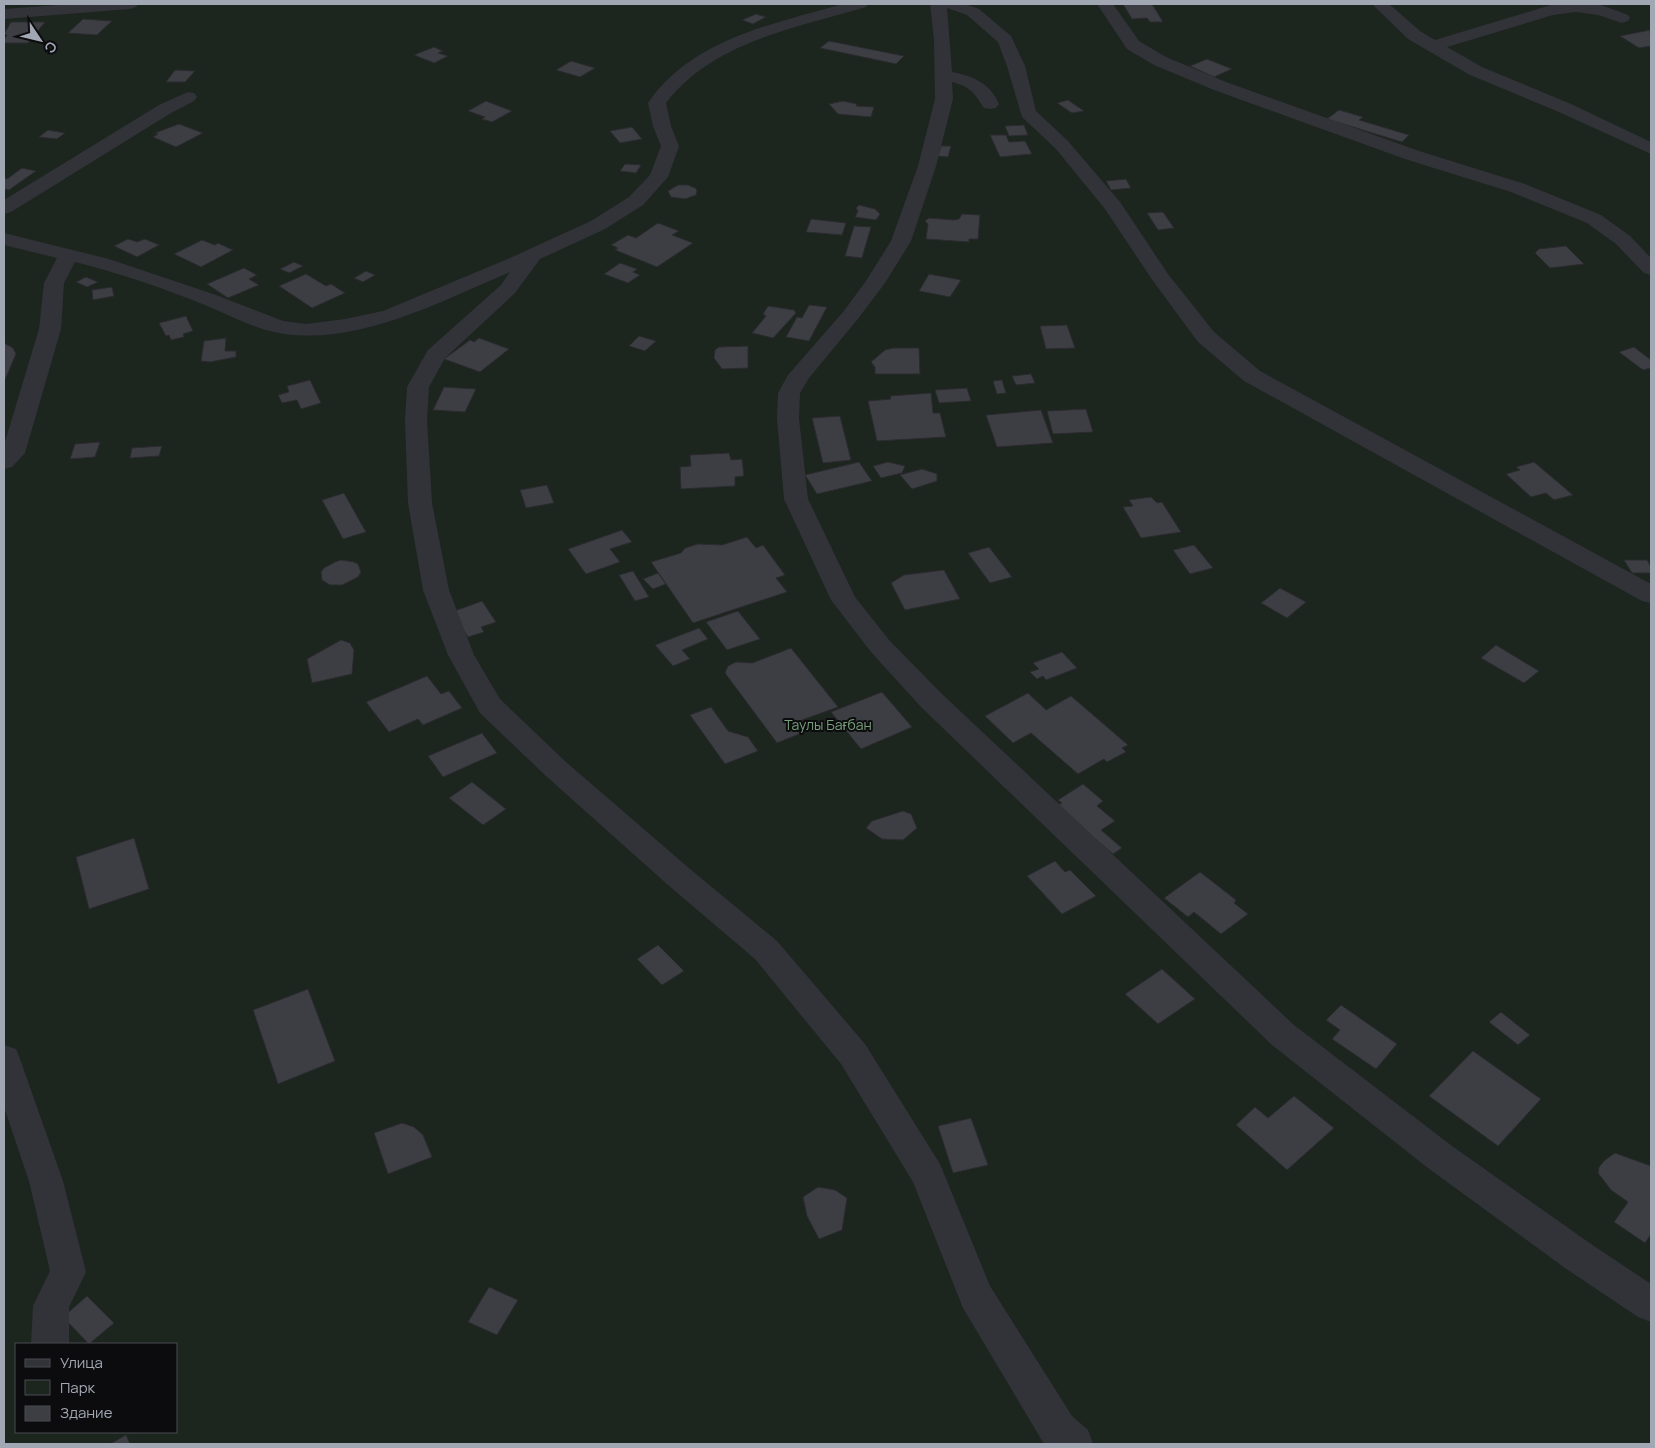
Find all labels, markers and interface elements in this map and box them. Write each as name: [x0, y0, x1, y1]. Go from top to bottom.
north arrow: [15, 15, 65, 65]
text: С: [40, 38, 62, 57]
park label: Таулы Бағбан: [784, 715, 872, 734]
legend: [15, 1343, 178, 1433]
text: Улица: [60, 1352, 103, 1373]
text: Парк: [60, 1377, 96, 1398]
text: Здание: [60, 1402, 113, 1423]

